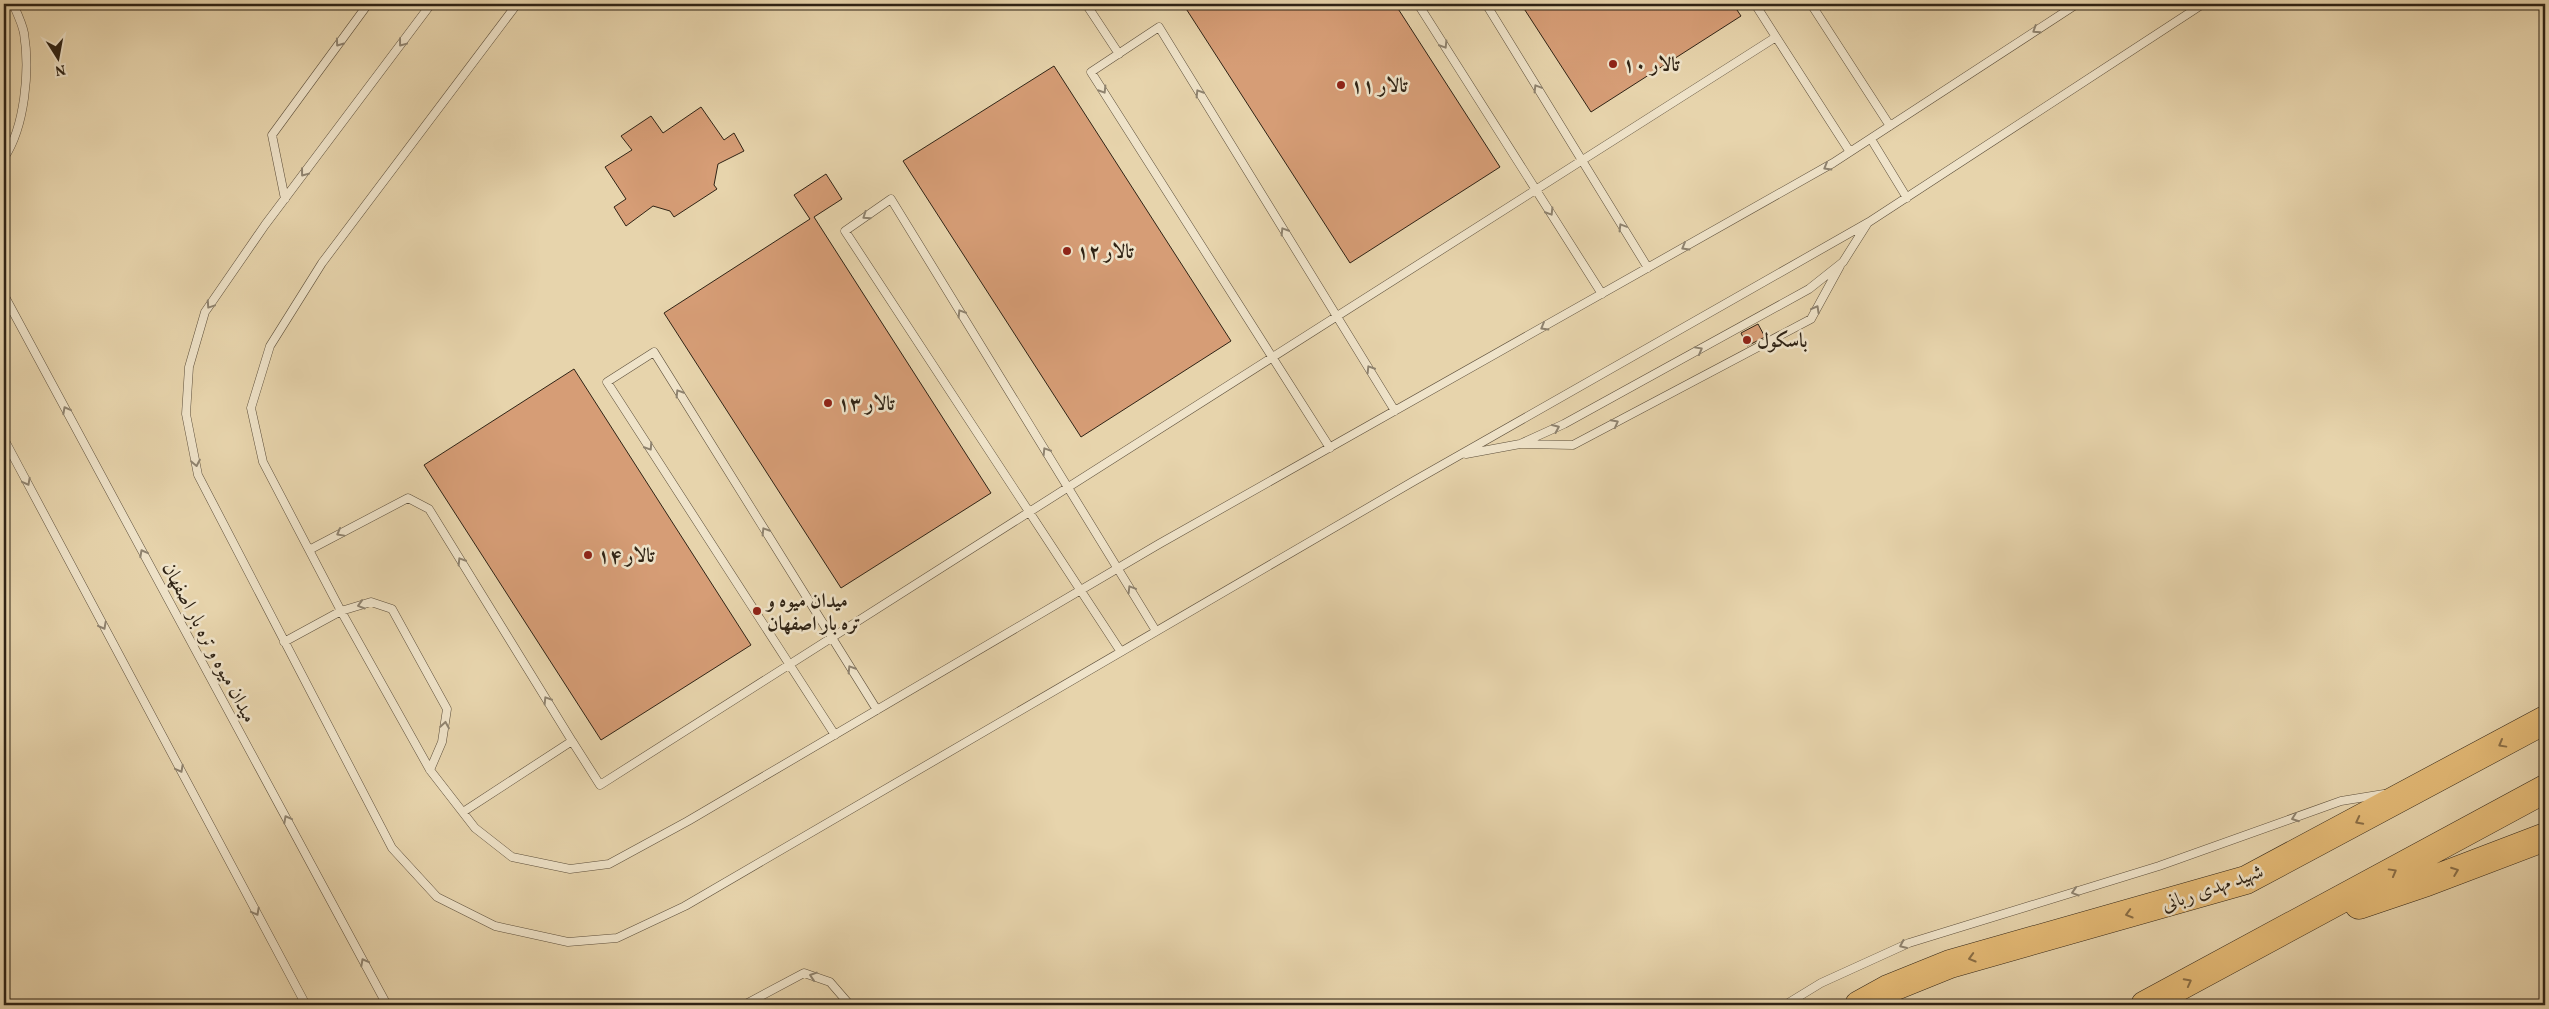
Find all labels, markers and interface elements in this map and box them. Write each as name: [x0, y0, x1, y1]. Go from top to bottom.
one-way arrow: [2032, 24, 2041, 34]
north arrow: [32, 32, 82, 82]
one-way arrow: [337, 37, 345, 46]
one-way arrow: [399, 37, 407, 46]
one-way arrow: [1438, 39, 1447, 49]
place label: تالار ۱۰: [1623, 52, 1681, 80]
marker: تالار ۱۰: [1607, 58, 1619, 70]
text: N: [53, 59, 67, 80]
place label: تالار ۱۱: [1351, 73, 1409, 101]
marker: تالار ۱۱: [1335, 79, 1347, 91]
one-way arrow: [1096, 85, 1106, 94]
one-way arrow: [1534, 85, 1544, 94]
one-way arrow: [1196, 89, 1206, 98]
one-way arrow: [1823, 161, 1832, 171]
one-way arrow: [302, 167, 310, 176]
one-way arrow: [1543, 206, 1553, 215]
one-way arrow: [863, 210, 872, 219]
one-way arrow: [1619, 223, 1629, 232]
one-way arrow: [1281, 227, 1291, 236]
place label: تالار ۱۲: [1077, 239, 1135, 267]
one-way arrow: [1682, 241, 1691, 251]
marker: تالار ۱۲: [1061, 245, 1073, 257]
one-way arrow: [207, 299, 216, 309]
one-way arrow: [1810, 306, 1820, 315]
one-way arrow: [957, 309, 967, 318]
one-way arrow: [1540, 321, 1549, 331]
place label: باسكول: [1757, 328, 1808, 356]
marker: باسكول: [1741, 334, 1753, 346]
one-way arrow: [1693, 346, 1702, 356]
one-way arrow: [1366, 366, 1376, 375]
one-way arrow: [676, 389, 686, 398]
place label: تالار ۱۳: [838, 391, 896, 419]
marker: تالار ۱۳: [822, 397, 834, 409]
one-way arrow: [62, 406, 72, 415]
one-way arrow: [1610, 419, 1619, 429]
one-way arrow: [1551, 423, 1560, 434]
one-way arrow: [643, 441, 652, 450]
one-way arrow: [1042, 447, 1052, 456]
one-way arrow: [190, 458, 201, 467]
one-way arrow: [21, 477, 31, 486]
one-way arrow: [336, 527, 345, 537]
one-way arrow: [762, 527, 771, 537]
place label: تالار ۱۴: [598, 543, 656, 571]
one-way arrow: [139, 549, 149, 558]
marker: تالار ۱۴: [582, 549, 594, 561]
street label: میدان میوه و تره بار اصفهان: [154, 558, 262, 728]
one-way arrow: [458, 558, 468, 567]
one-way arrow: [1127, 586, 1137, 595]
place label: میدان میوه و تره بار اصفهان: [765, 588, 861, 639]
one-way arrow: [358, 599, 366, 609]
marker: میدان میوه و تره بار اصفهان: [751, 605, 763, 617]
one-way arrow: [97, 620, 107, 629]
one-way arrow: [847, 665, 857, 674]
one-way arrow: [543, 696, 553, 705]
one-way arrow: [439, 720, 450, 728]
one-way arrow: [2499, 738, 2508, 748]
one-way arrow: [174, 764, 184, 773]
one-way arrow: [2291, 812, 2300, 822]
one-way arrow: [2355, 814, 2364, 824]
one-way arrow: [283, 816, 293, 825]
street label: شهید مهدی ربانی: [2158, 858, 2267, 919]
one-way arrow: [2451, 867, 2459, 877]
one-way arrow: [2387, 868, 2396, 878]
one-way arrow: [2071, 887, 2080, 897]
one-way arrow: [250, 907, 260, 916]
one-way arrow: [2125, 908, 2133, 918]
one-way arrow: [1899, 939, 1908, 950]
one-way arrow: [1968, 952, 1977, 963]
one-way arrow: [360, 959, 370, 968]
one-way arrow: [809, 972, 818, 982]
one-way arrow: [2183, 978, 2192, 988]

